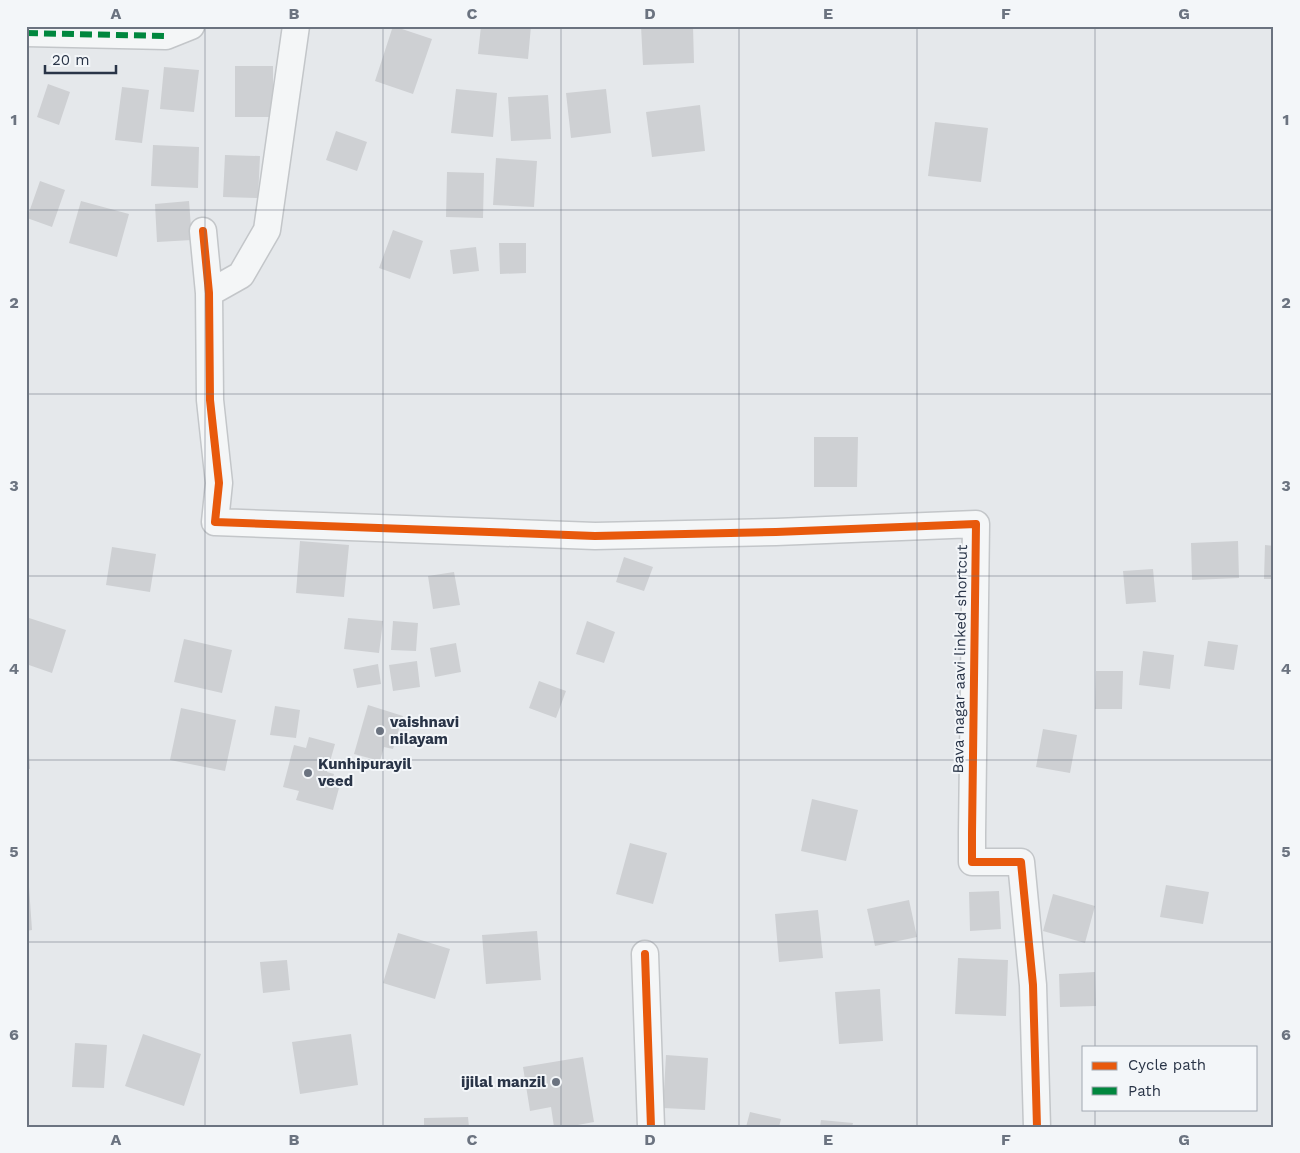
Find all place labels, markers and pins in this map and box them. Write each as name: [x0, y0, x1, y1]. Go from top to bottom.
place label: vaishnavi nilayam: [389, 713, 459, 748]
marker: vaishnavi nilayam: [374, 725, 386, 737]
place label: Kunhipurayil veed: [317, 755, 412, 790]
marker: Kunhipurayil veed: [302, 767, 314, 779]
place label: ijilal manzil: [461, 1073, 546, 1091]
marker: ijilal manzil: [550, 1076, 562, 1088]

